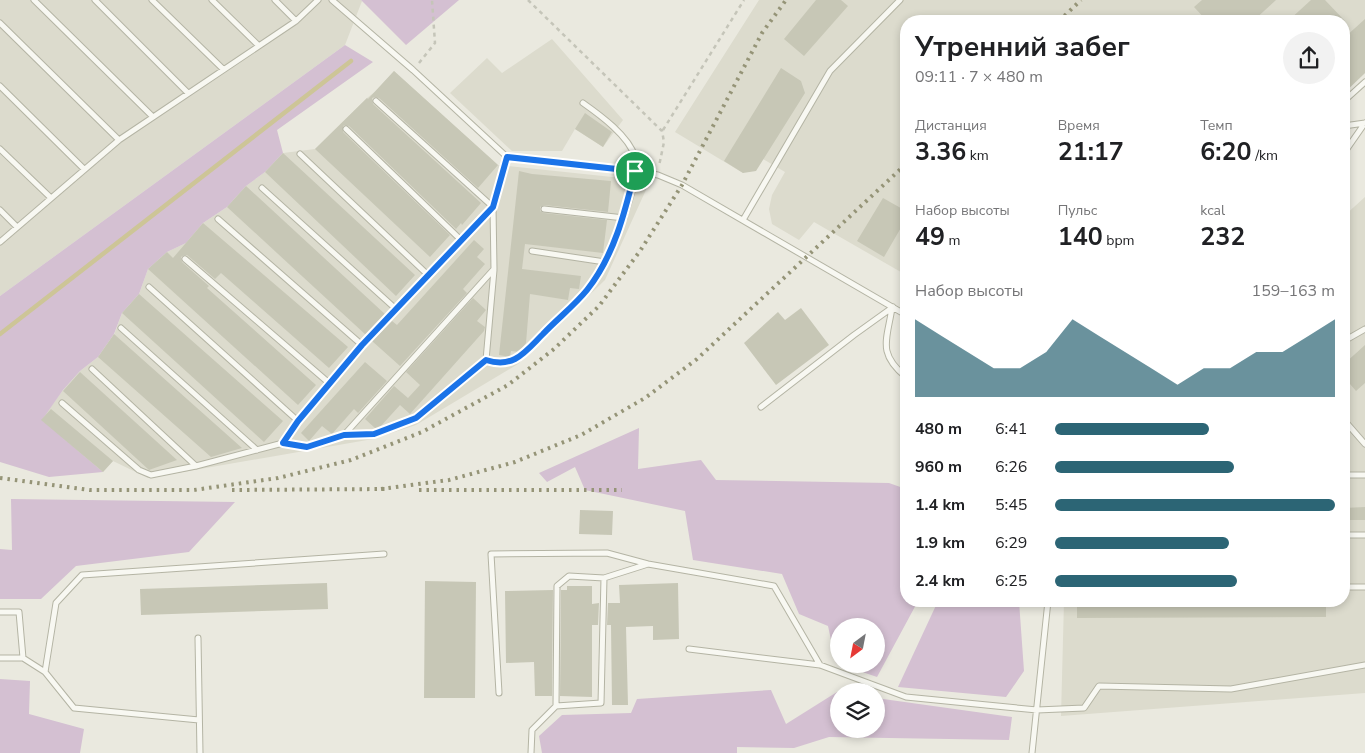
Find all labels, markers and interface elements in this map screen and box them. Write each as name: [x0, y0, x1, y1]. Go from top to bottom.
text: Утренний забег: [915, 28, 1130, 66]
button: share: [1283, 32, 1335, 84]
text: 09:11 · 7 × 480 m: [915, 66, 1043, 88]
text: Дистанция: [915, 116, 987, 135]
text: Время: [1058, 116, 1100, 135]
text: Темп: [1200, 116, 1233, 135]
text: 3.36: [915, 135, 966, 169]
text: 21:17: [1058, 135, 1124, 169]
text: 6:20: [1200, 135, 1252, 169]
text: km: [966, 146, 989, 165]
text: /km: [1252, 146, 1278, 165]
pin: [614, 150, 656, 192]
icon: arrive: [621, 157, 649, 185]
text: Набор высоты: [915, 201, 1010, 220]
text: Пульс: [1058, 201, 1097, 220]
text: kcal: [1200, 201, 1225, 220]
text: 49: [915, 220, 945, 254]
text: 140: [1058, 220, 1103, 254]
text: 232: [1200, 220, 1245, 254]
text: m: [945, 231, 961, 250]
text: bpm: [1103, 231, 1135, 250]
text: Набор высоты: [915, 280, 1023, 302]
text: 159–163 m: [1252, 280, 1335, 302]
text: 480 m: [915, 418, 962, 440]
text: 6:41: [995, 418, 1027, 440]
text: 960 m: [915, 456, 962, 478]
text: 6:26: [995, 456, 1027, 478]
text: 1.4 km: [915, 494, 965, 516]
text: 5:45: [995, 494, 1027, 516]
text: 1.9 km: [915, 532, 965, 554]
text: 6:29: [995, 532, 1027, 554]
text: 2.4 km: [915, 570, 965, 592]
text: 6:25: [995, 570, 1027, 592]
north arrow: [830, 618, 885, 672]
map controls: [830, 618, 885, 738]
button: layers: [830, 683, 885, 738]

